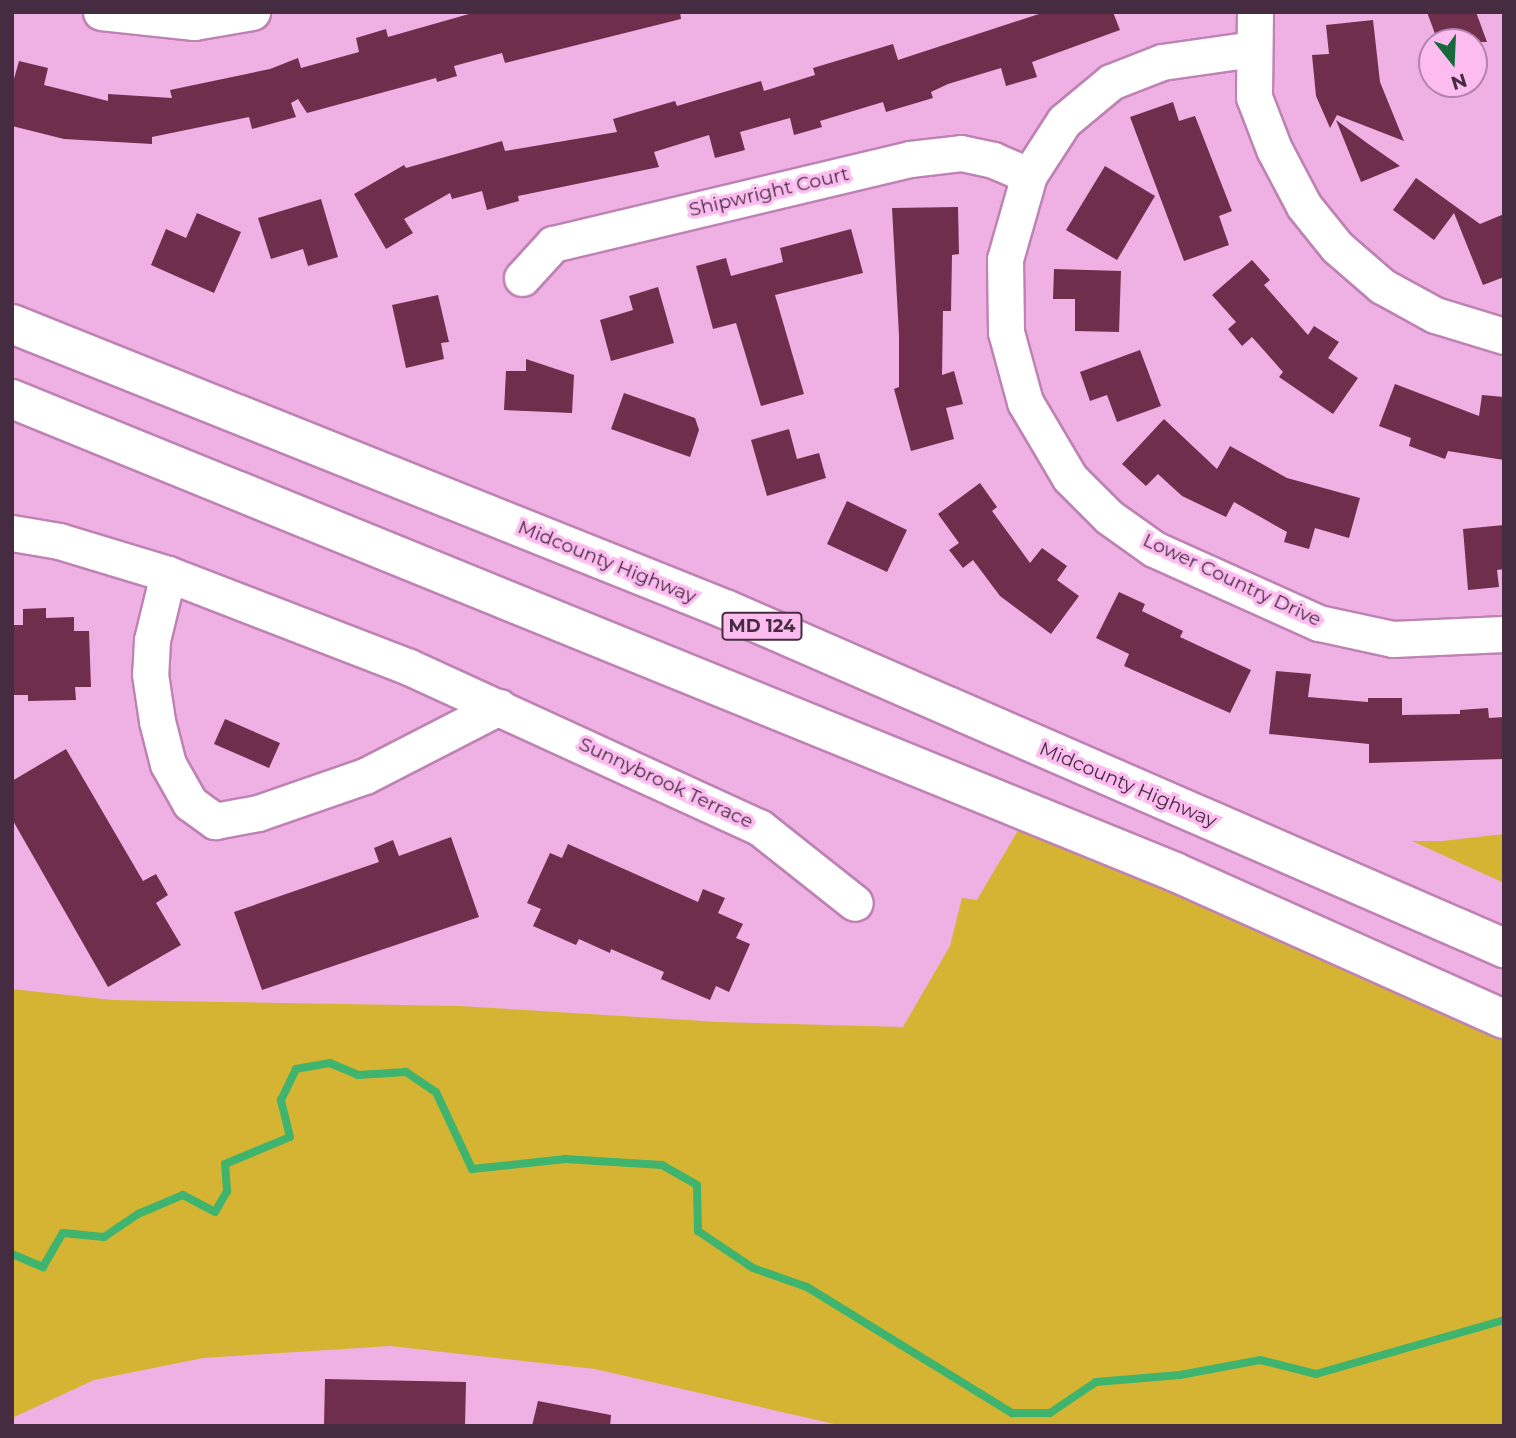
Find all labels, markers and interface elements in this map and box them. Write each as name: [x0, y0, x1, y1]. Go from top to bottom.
north arrow: [1418, 28, 1488, 98]
text: N: [1448, 68, 1470, 95]
street label: Shipwright Court: [687, 163, 851, 221]
street label: Midcounty Highway: [515, 516, 699, 608]
street label: Lower Country Drive: [1139, 529, 1325, 631]
road number: MD 124: [720, 612, 804, 640]
street label: Sunnybrook Terrace: [575, 733, 757, 833]
street label: Midcounty Highway: [1036, 737, 1220, 833]

